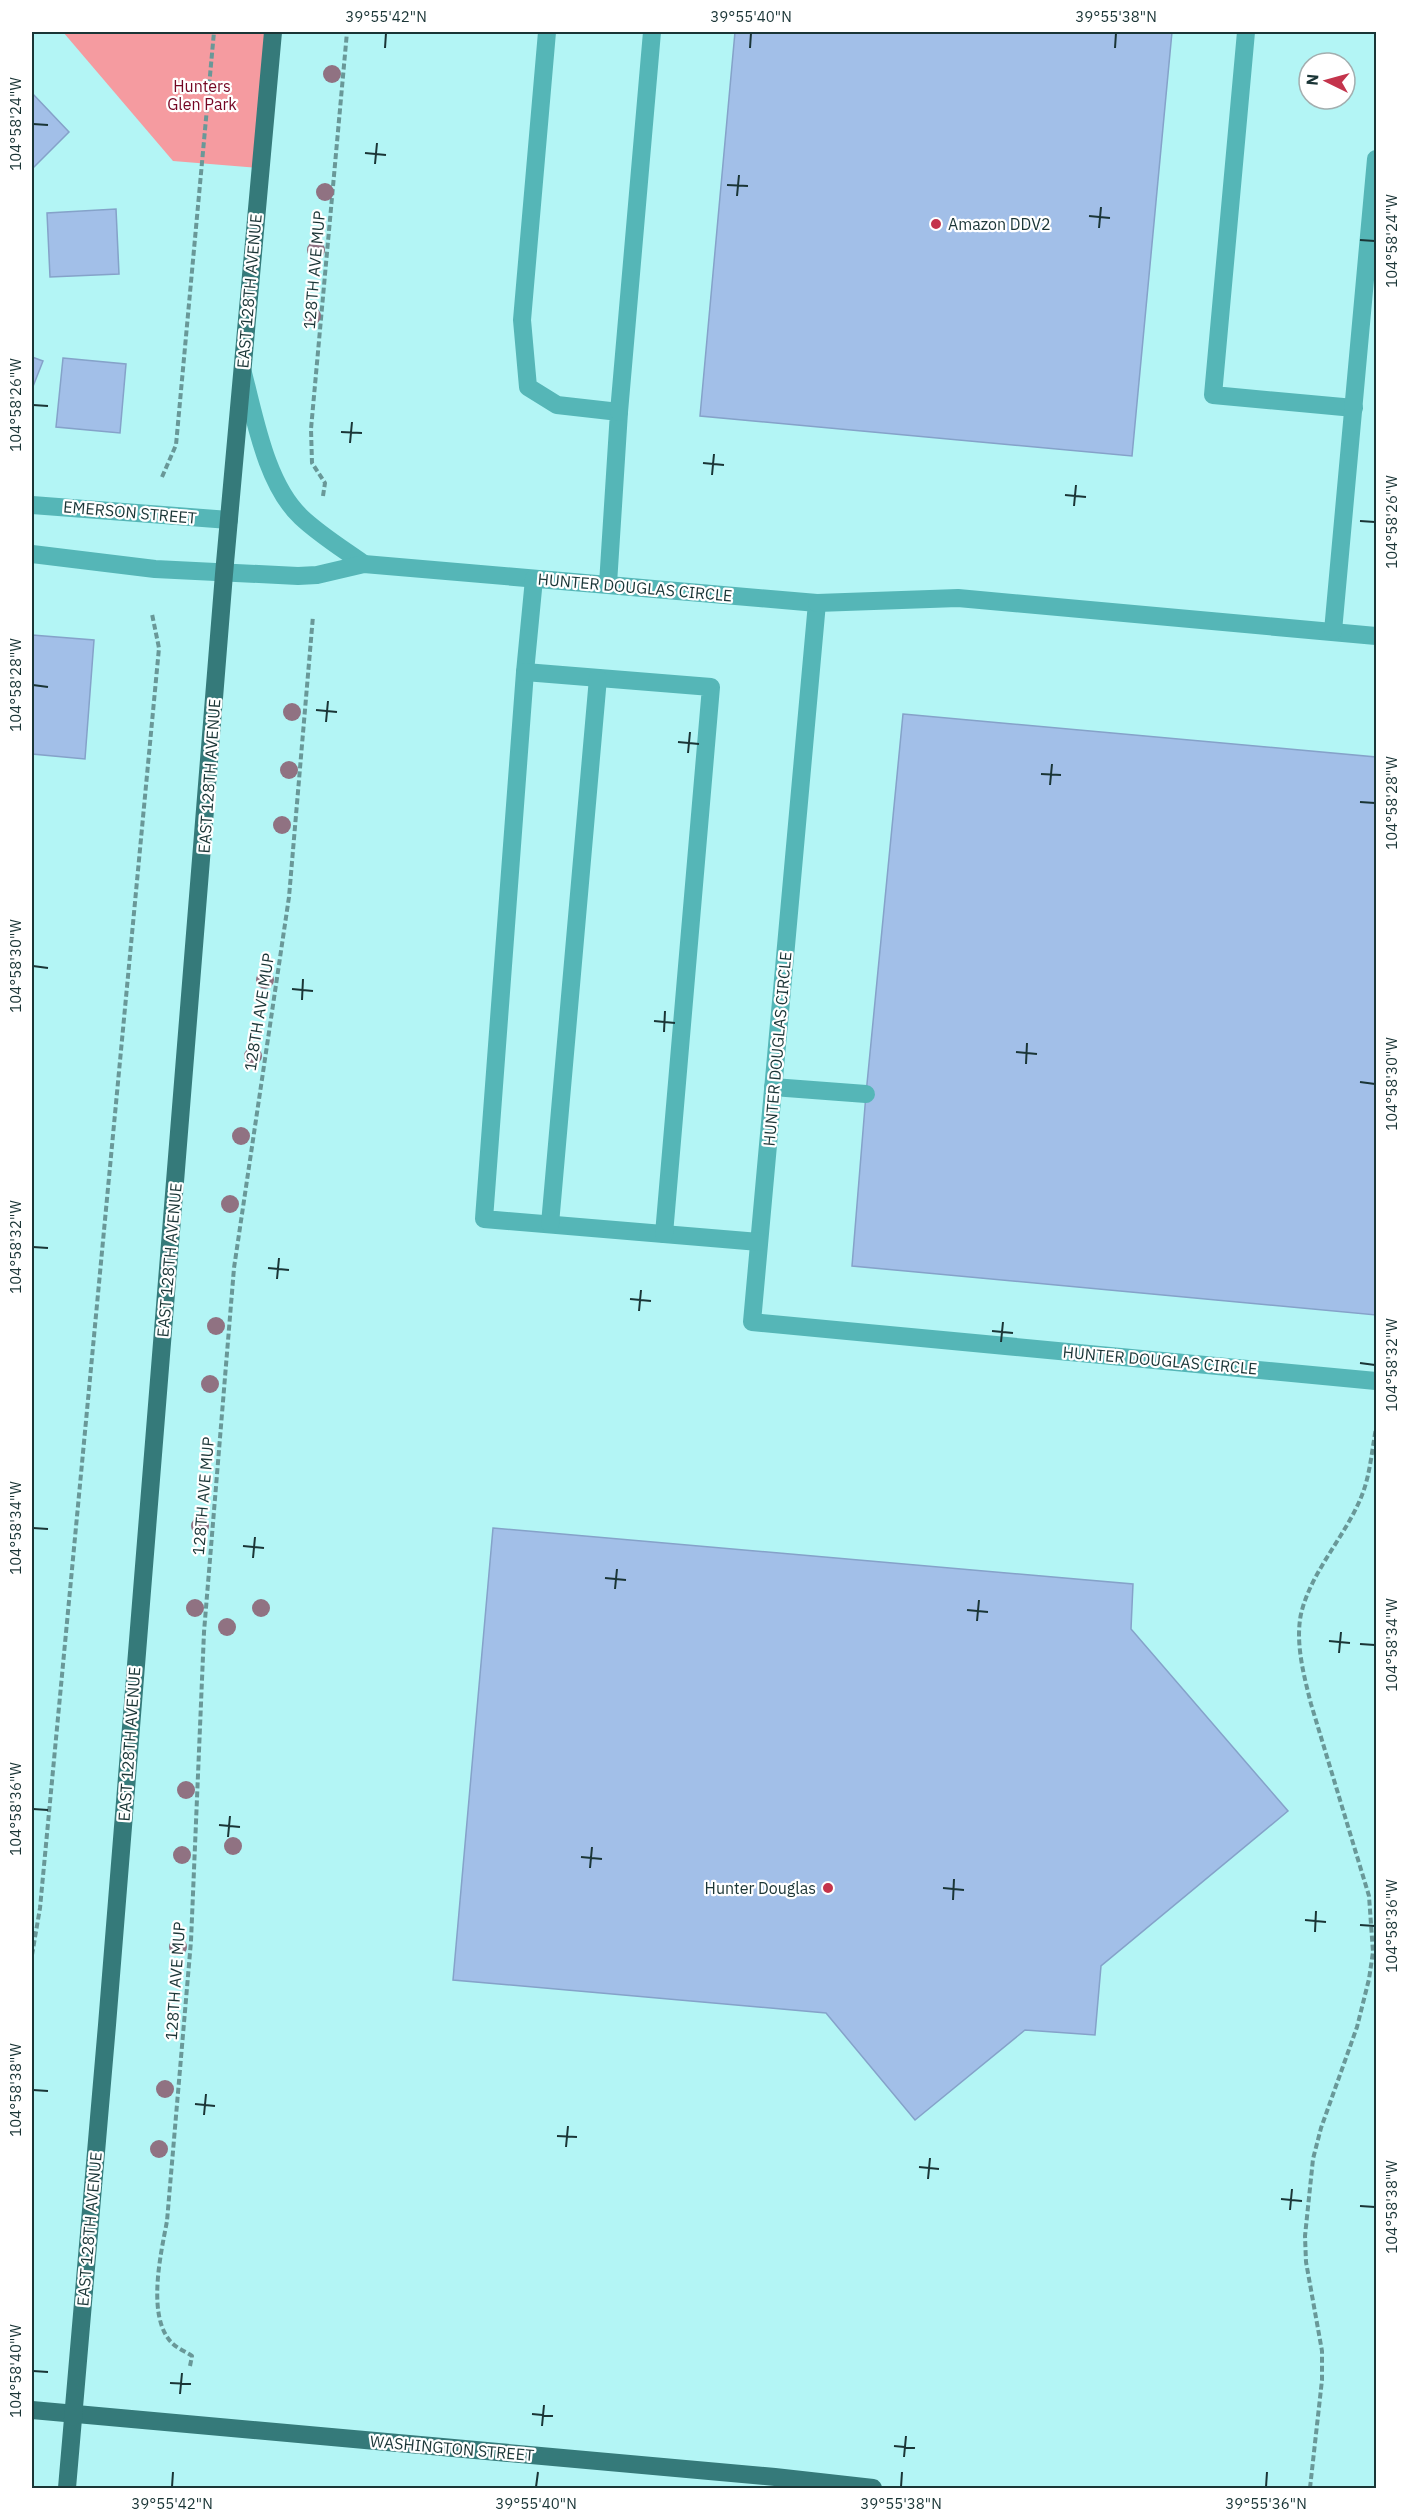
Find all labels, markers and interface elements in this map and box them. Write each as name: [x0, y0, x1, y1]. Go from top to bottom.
text: 39°55'42"N: [345, 7, 427, 26]
text: 39°55'40"N: [710, 7, 792, 26]
text: 39°55'38"N: [1075, 7, 1157, 26]
north arrow: [1297, 51, 1357, 111]
text: N: [1302, 73, 1323, 86]
park label: Hunters Glen Park: [167, 76, 237, 114]
text: 104°58'24"W: [6, 77, 25, 171]
text: 104°58'24"W: [1382, 194, 1401, 288]
street label: 128TH AVE MUP: [299, 210, 329, 330]
street label: EAST 128TH AVENUE: [232, 213, 266, 369]
place label: Amazon DDV2: [948, 214, 1050, 234]
marker: Amazon DDV2: [929, 217, 943, 231]
text: 104°58'26"W: [6, 358, 25, 452]
text: 104°58'26"W: [1382, 475, 1401, 569]
street label: EMERSON STREET: [62, 496, 198, 528]
street label: HUNTER DOUGLAS CIRCLE: [537, 569, 733, 605]
text: 104°58'28"W: [6, 638, 25, 732]
street label: EAST 128TH AVENUE: [194, 698, 224, 854]
text: 104°58'28"W: [1382, 756, 1401, 850]
text: 104°58'30"W: [6, 919, 25, 1013]
street label: 128TH AVE MUP: [240, 951, 278, 1072]
street label: HUNTER DOUGLAS CIRCLE: [759, 951, 795, 1147]
text: 104°58'30"W: [1382, 1037, 1401, 1131]
street label: EAST 128TH AVENUE: [152, 1182, 186, 1338]
text: 104°58'32"W: [6, 1200, 25, 1294]
text: 104°58'32"W: [1382, 1318, 1401, 1412]
street label: HUNTER DOUGLAS CIRCLE: [1062, 1342, 1258, 1378]
street label: 128TH AVE MUP: [188, 1436, 218, 1556]
text: 104°58'34"W: [6, 1481, 25, 1575]
text: 104°58'34"W: [1382, 1598, 1401, 1692]
street label: EAST 128TH AVENUE: [114, 1666, 144, 1822]
text: 104°58'36"W: [6, 1762, 25, 1856]
place label: Hunter Douglas: [705, 1878, 816, 1898]
text: 104°58'36"W: [1382, 1879, 1401, 1973]
marker: Hunter Douglas: [821, 1881, 835, 1895]
street label: 128TH AVE MUP: [161, 1921, 189, 2041]
text: 104°58'38"W: [6, 2043, 25, 2137]
street label: EAST 128TH AVENUE: [72, 2151, 106, 2307]
text: 104°58'38"W: [1382, 2160, 1401, 2254]
text: 104°58'40"W: [6, 2324, 25, 2418]
street label: WASHINGTON STREET: [369, 2431, 535, 2465]
text: 39°55'42"N: [131, 2494, 213, 2513]
text: 39°55'40"N: [495, 2494, 577, 2513]
text: 39°55'38"N: [860, 2494, 942, 2513]
text: 39°55'36"N: [1225, 2494, 1307, 2513]

